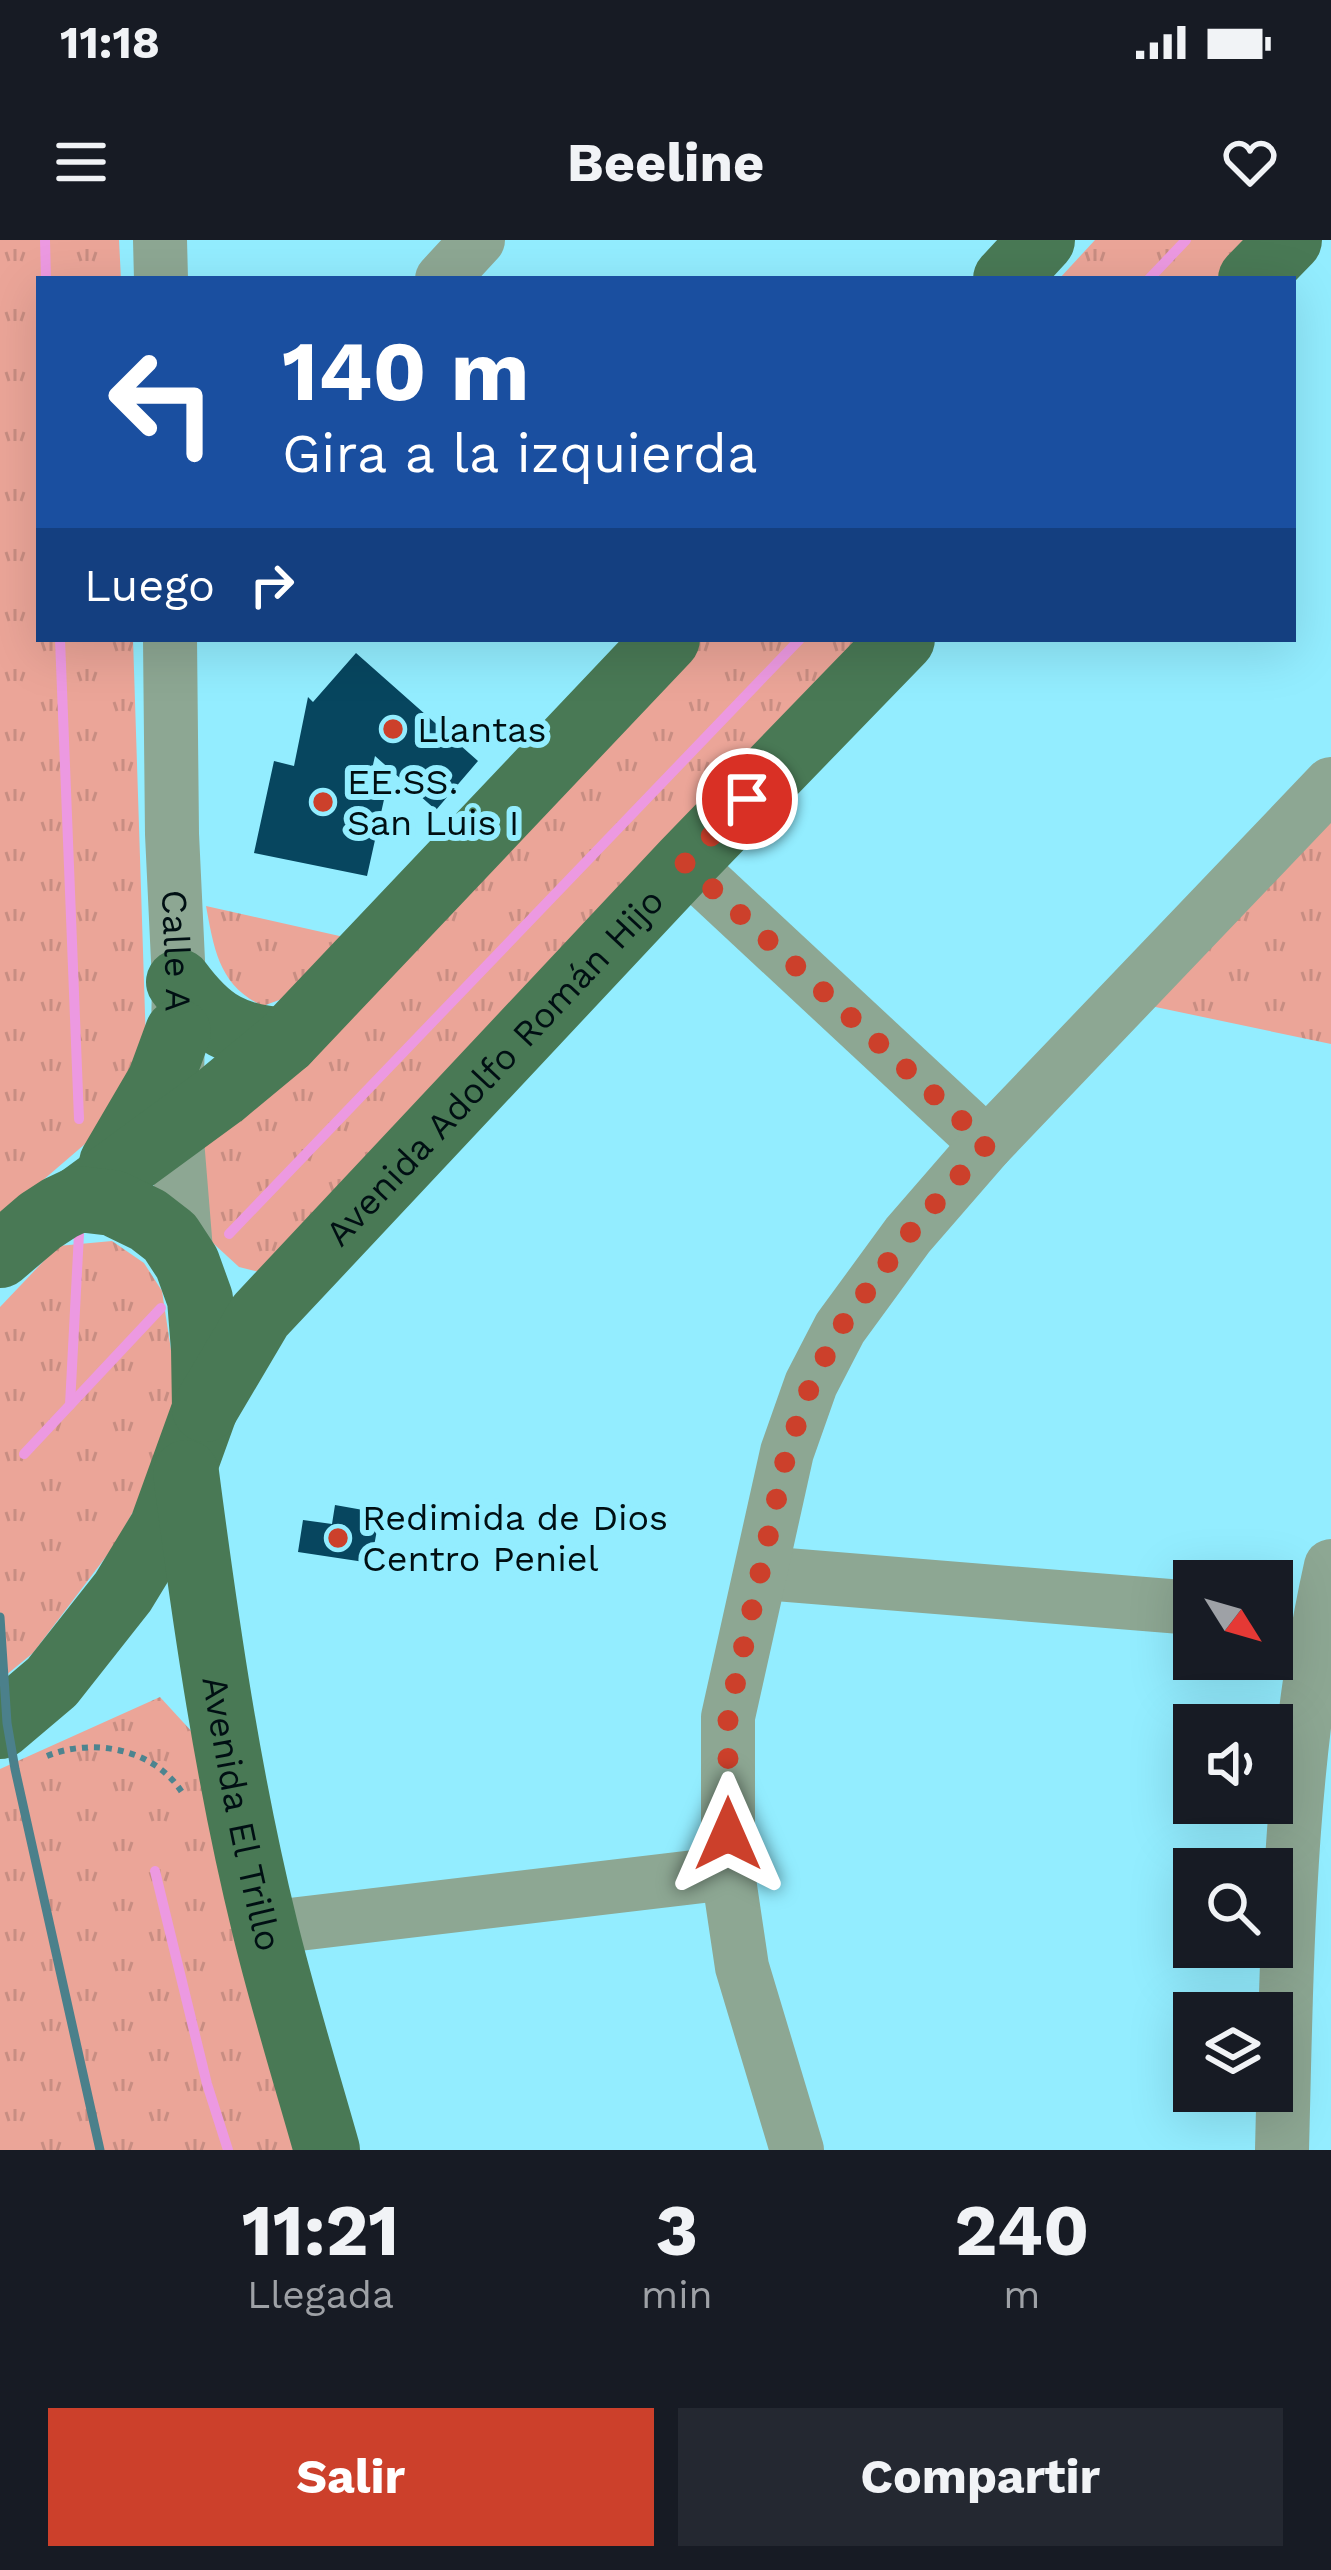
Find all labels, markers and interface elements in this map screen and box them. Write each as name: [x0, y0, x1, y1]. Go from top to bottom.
text: 11:18: [60, 16, 160, 69]
icon: menu: [48, 129, 114, 195]
icon: heart: [1217, 129, 1283, 195]
text: Beeline: [567, 131, 764, 194]
text: 140 m: [282, 322, 530, 420]
icon: left: [84, 324, 240, 480]
text: Gira a la izquierda: [282, 422, 758, 485]
icon: right: [239, 552, 305, 618]
text: Luego: [84, 559, 215, 612]
place label: Llantas: [417, 709, 546, 751]
marker: Llantas: [380, 716, 406, 742]
pin: [696, 748, 798, 850]
place label: EE.SS. San Luis I: [347, 761, 519, 844]
icon: arrive: [714, 766, 780, 832]
marker: EE.SS. San Luis I: [310, 789, 336, 815]
street label: Avenida Adolfo Román Hijo: [317, 880, 672, 1255]
street label: Calle A: [153, 889, 199, 1013]
place label: Redimida de Dios Centro Peniel: [362, 1497, 668, 1580]
marker: Redimida de Dios Centro Peniel: [325, 1525, 351, 1551]
north arrow: [1173, 1560, 1293, 1680]
map controls: [1173, 1560, 1293, 2112]
street label: Avenida El Trillo: [193, 1673, 290, 1955]
button: sound: [1173, 1704, 1293, 1824]
position arrow: [665, 1771, 791, 1897]
button: search: [1173, 1848, 1293, 1968]
button: layers: [1173, 1992, 1293, 2112]
text: 11:21: [242, 2188, 399, 2272]
text: 3: [656, 2188, 698, 2272]
text: 240: [954, 2188, 1089, 2272]
text: Llegada: [247, 2272, 394, 2317]
text: min: [641, 2272, 713, 2317]
text: m: [1003, 2272, 1040, 2317]
button: Salir: [48, 2408, 654, 2546]
button: Compartir: [678, 2408, 1283, 2546]

